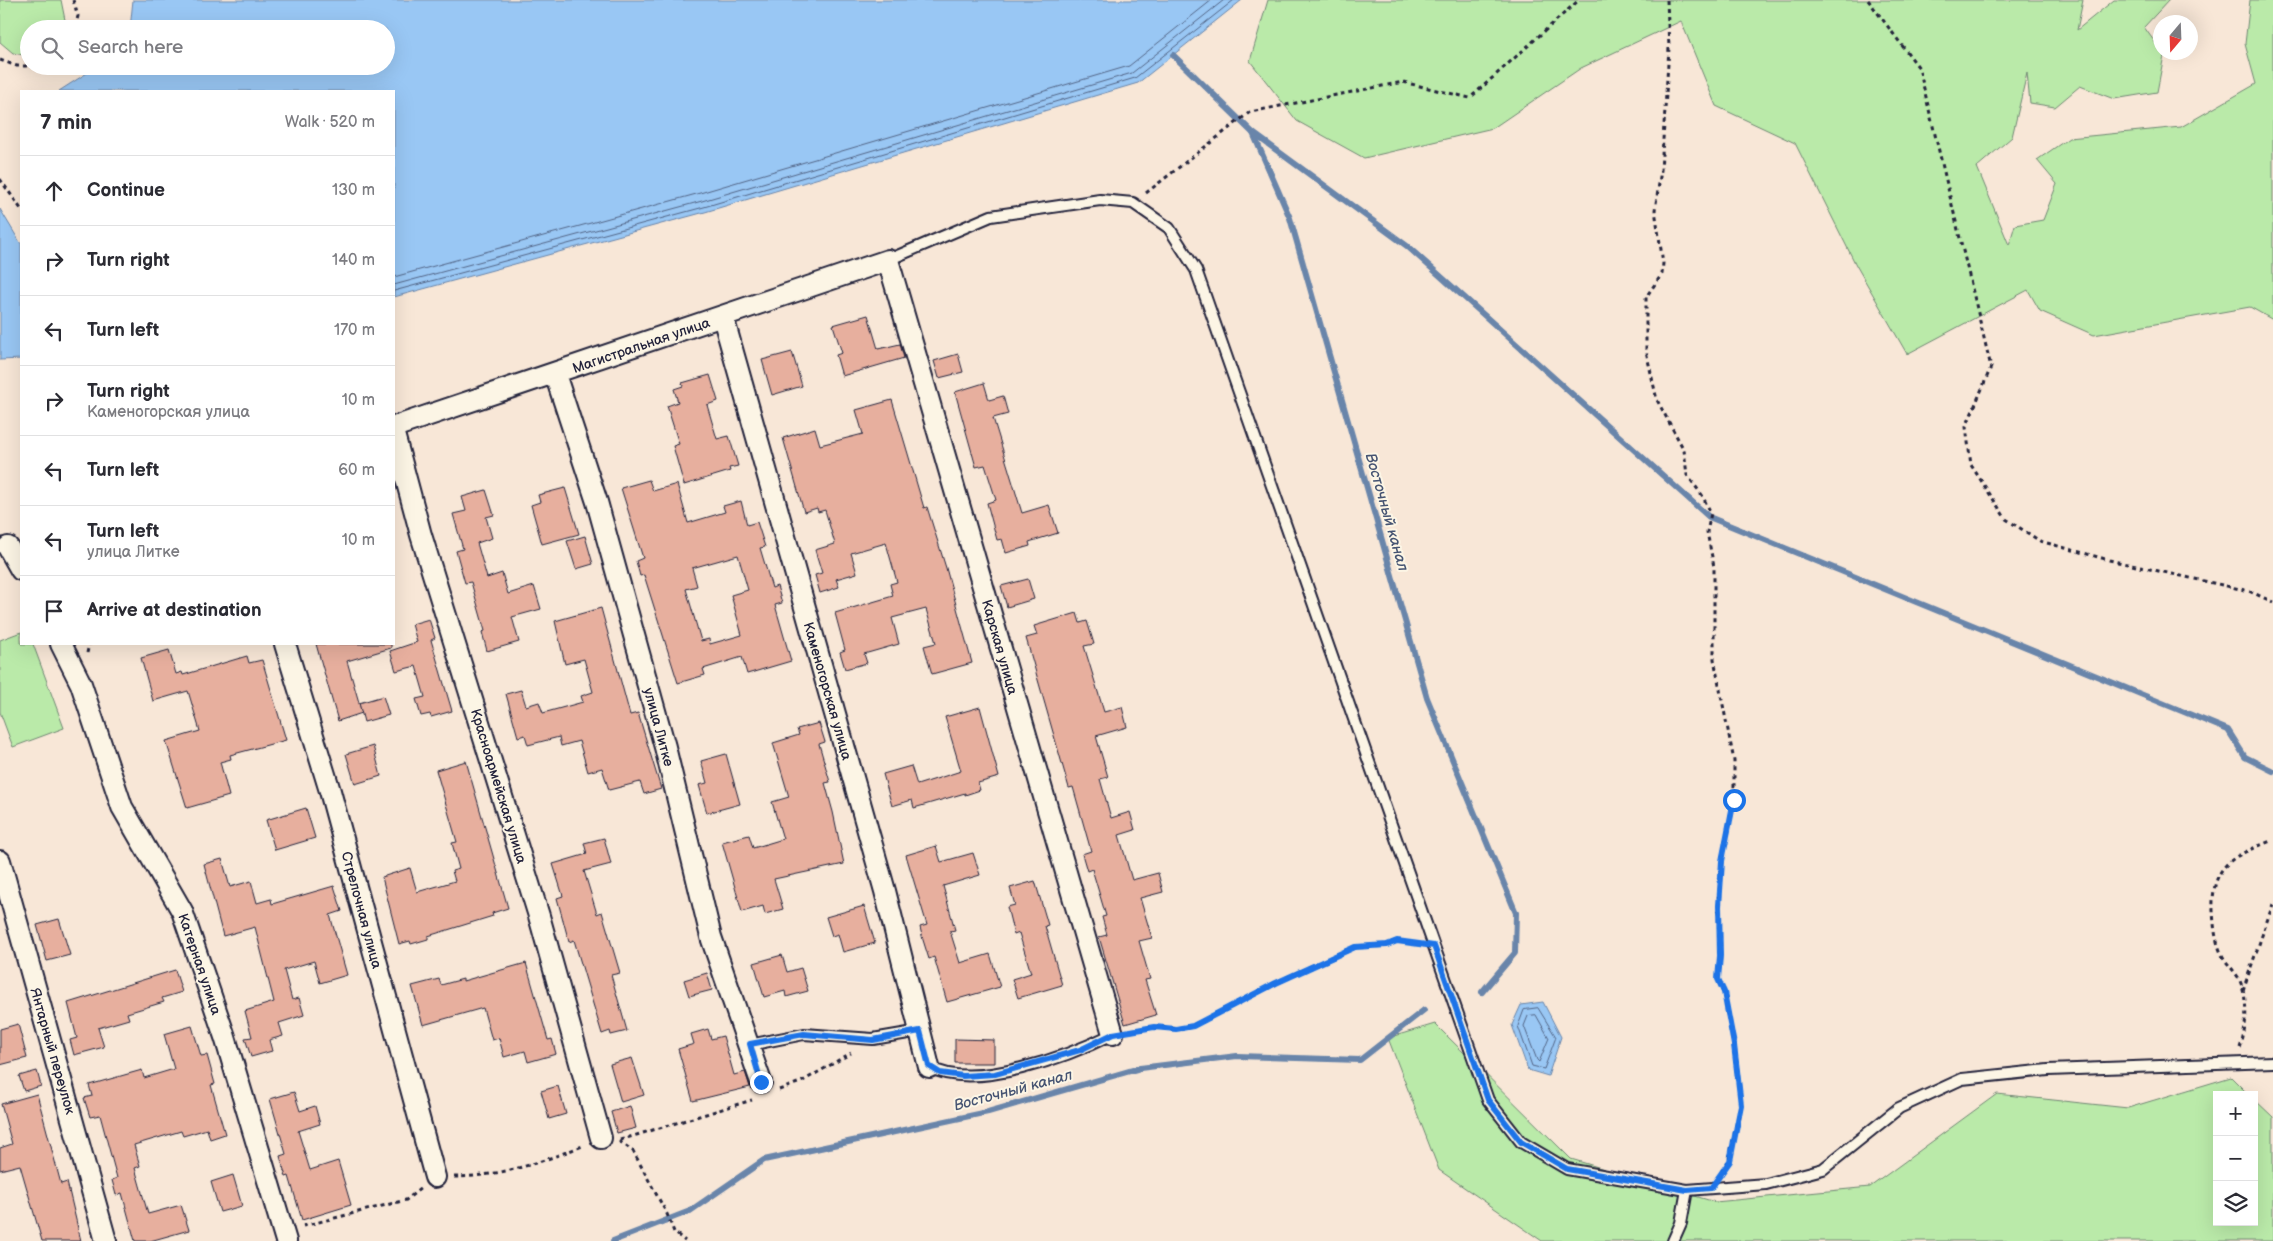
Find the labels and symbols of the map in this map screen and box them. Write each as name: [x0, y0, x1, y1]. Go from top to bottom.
north arrow: [2153, 15, 2198, 60]
street label: Магистральная улица: [570, 314, 713, 377]
water label: Восточный канал: [1361, 451, 1413, 574]
street label: Карская улица: [978, 598, 1021, 697]
street label: Каменогорская улица: [800, 620, 856, 763]
street label: улица Литке: [640, 686, 677, 769]
street label: Красноармейская улица: [467, 707, 530, 866]
route start: [1723, 789, 1746, 812]
street label: Стрелочная улица: [338, 850, 386, 971]
street label: Катерная улица: [174, 911, 225, 1018]
street label: Янтарный переулок: [26, 986, 79, 1117]
water label: Восточный канал: [952, 1065, 1075, 1115]
route end: [750, 1071, 773, 1094]

